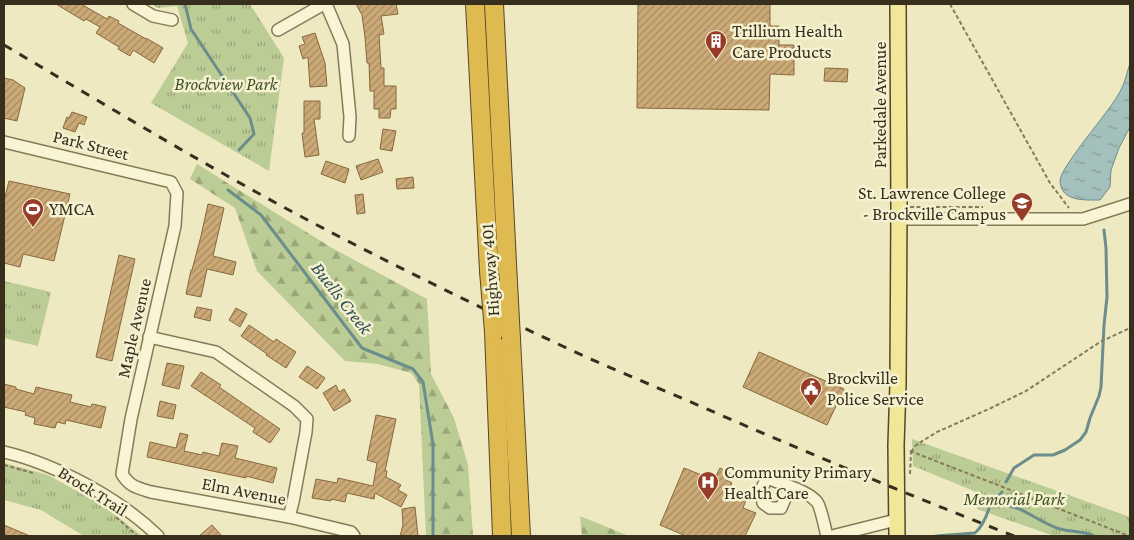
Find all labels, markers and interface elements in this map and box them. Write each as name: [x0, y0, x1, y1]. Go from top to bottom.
place label: Trillium Health Care Products: [732, 21, 843, 62]
building icon: Trillium Health Care Products: [704, 29, 728, 60]
street label: Parkedale Avenue: [870, 42, 890, 168]
park label: Brockview Park: [175, 74, 279, 94]
street label: Park Street: [51, 126, 132, 164]
place label: St. Lawrence College - Brockville Campus: [858, 183, 1006, 224]
school or university icon: St. Lawrence College - Brockville Campus: [1010, 191, 1034, 222]
sports icon: YMCA: [21, 197, 45, 228]
place label: YMCA: [49, 199, 95, 219]
street label: Highway 401: [477, 223, 503, 317]
water label: Buells Creek: [307, 258, 377, 339]
street label: Maple Avenue: [113, 276, 155, 380]
place label: Brockville Police Service: [827, 368, 924, 409]
public building icon: Brockville Police Service: [799, 376, 823, 407]
street label: Brock Trail: [55, 462, 131, 520]
place label: Community Primary Health Care: [724, 462, 872, 503]
hospital icon: Community Primary Health Care: [696, 470, 720, 501]
street label: Elm Avenue: [200, 473, 288, 509]
park label: Memorial Park: [962, 489, 1066, 509]

